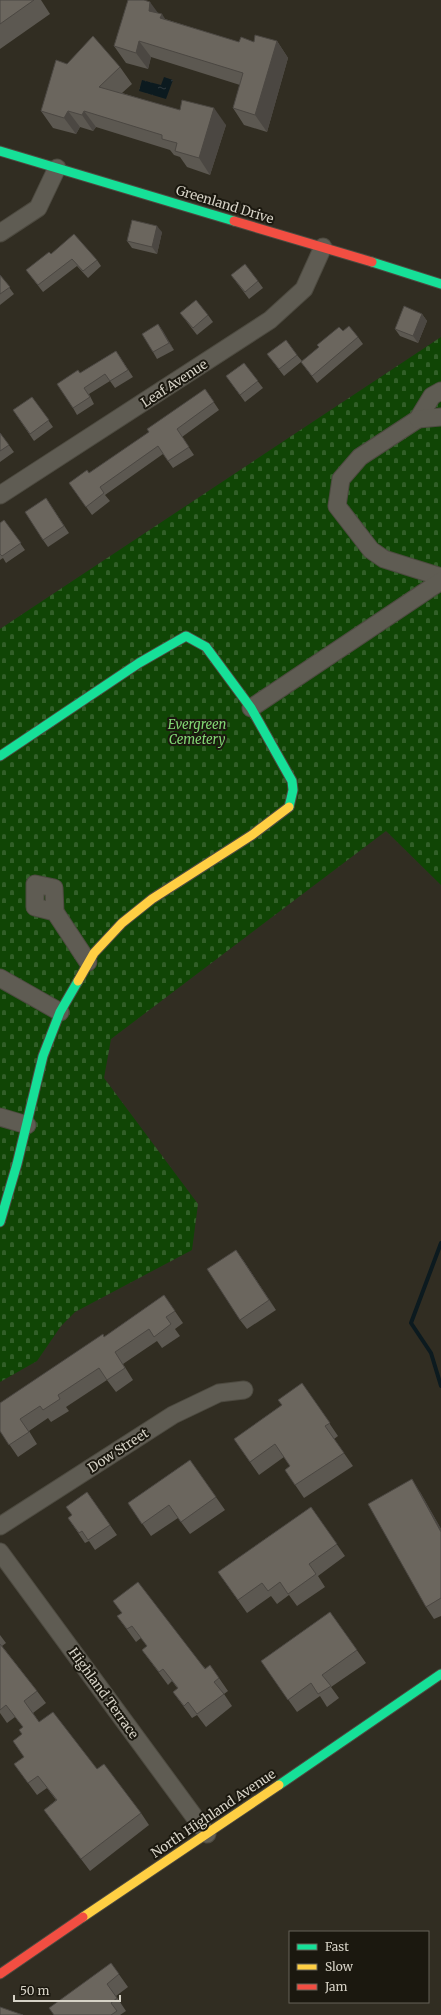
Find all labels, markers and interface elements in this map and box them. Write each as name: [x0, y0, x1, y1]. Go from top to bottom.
street label: Greenland Drive: [174, 182, 276, 227]
street label: Leaf Avenue: [138, 356, 211, 411]
park label: Evergreen Cemetery: [168, 716, 226, 748]
street label: Dow Street: [85, 1425, 152, 1476]
street label: Highland Terrace: [65, 1644, 142, 1742]
street label: North Highland Avenue: [148, 1765, 279, 1862]
legend: [289, 1931, 429, 2003]
text: Fast: [325, 1939, 349, 1954]
text: Slow: [325, 1959, 354, 1974]
scale bar: [14, 1977, 120, 2003]
text: Jam: [324, 1979, 348, 1994]
text: 50 m: [20, 1983, 49, 1998]

